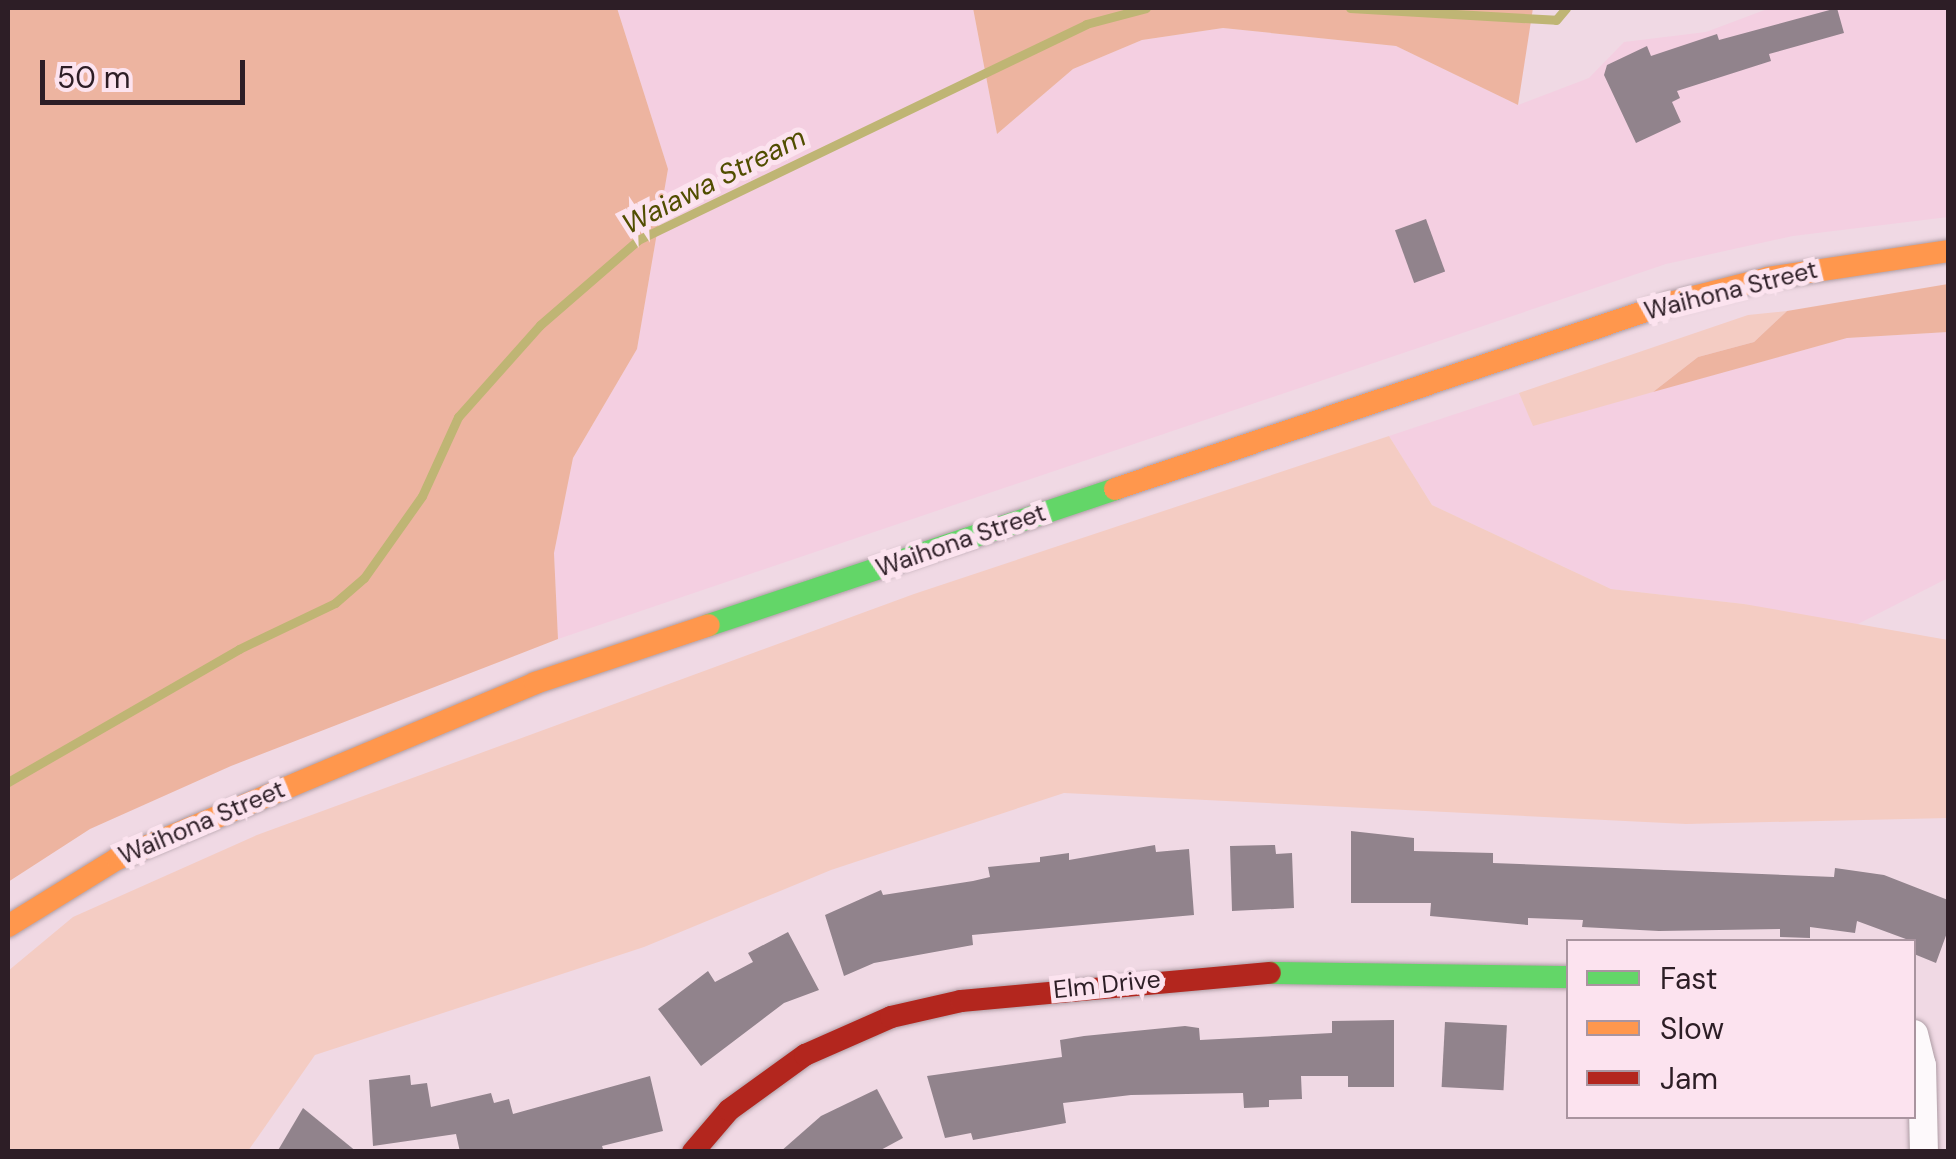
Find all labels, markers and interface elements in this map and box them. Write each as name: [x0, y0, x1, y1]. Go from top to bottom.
scale bar: [45, 40, 250, 102]
text: 50 m: [57, 58, 131, 97]
water label: Waiawa Stream: [617, 120, 811, 242]
street label: Waihona Street: [1641, 255, 1821, 327]
street label: Waihona Street: [872, 498, 1050, 584]
street label: Waihona Street: [115, 775, 289, 871]
legend: [1566, 939, 1916, 1119]
text: Fast: [1660, 959, 1718, 998]
street label: Elm Drive: [1052, 964, 1162, 1006]
text: Slow: [1660, 1009, 1724, 1048]
text: Jam: [1660, 1059, 1718, 1098]

